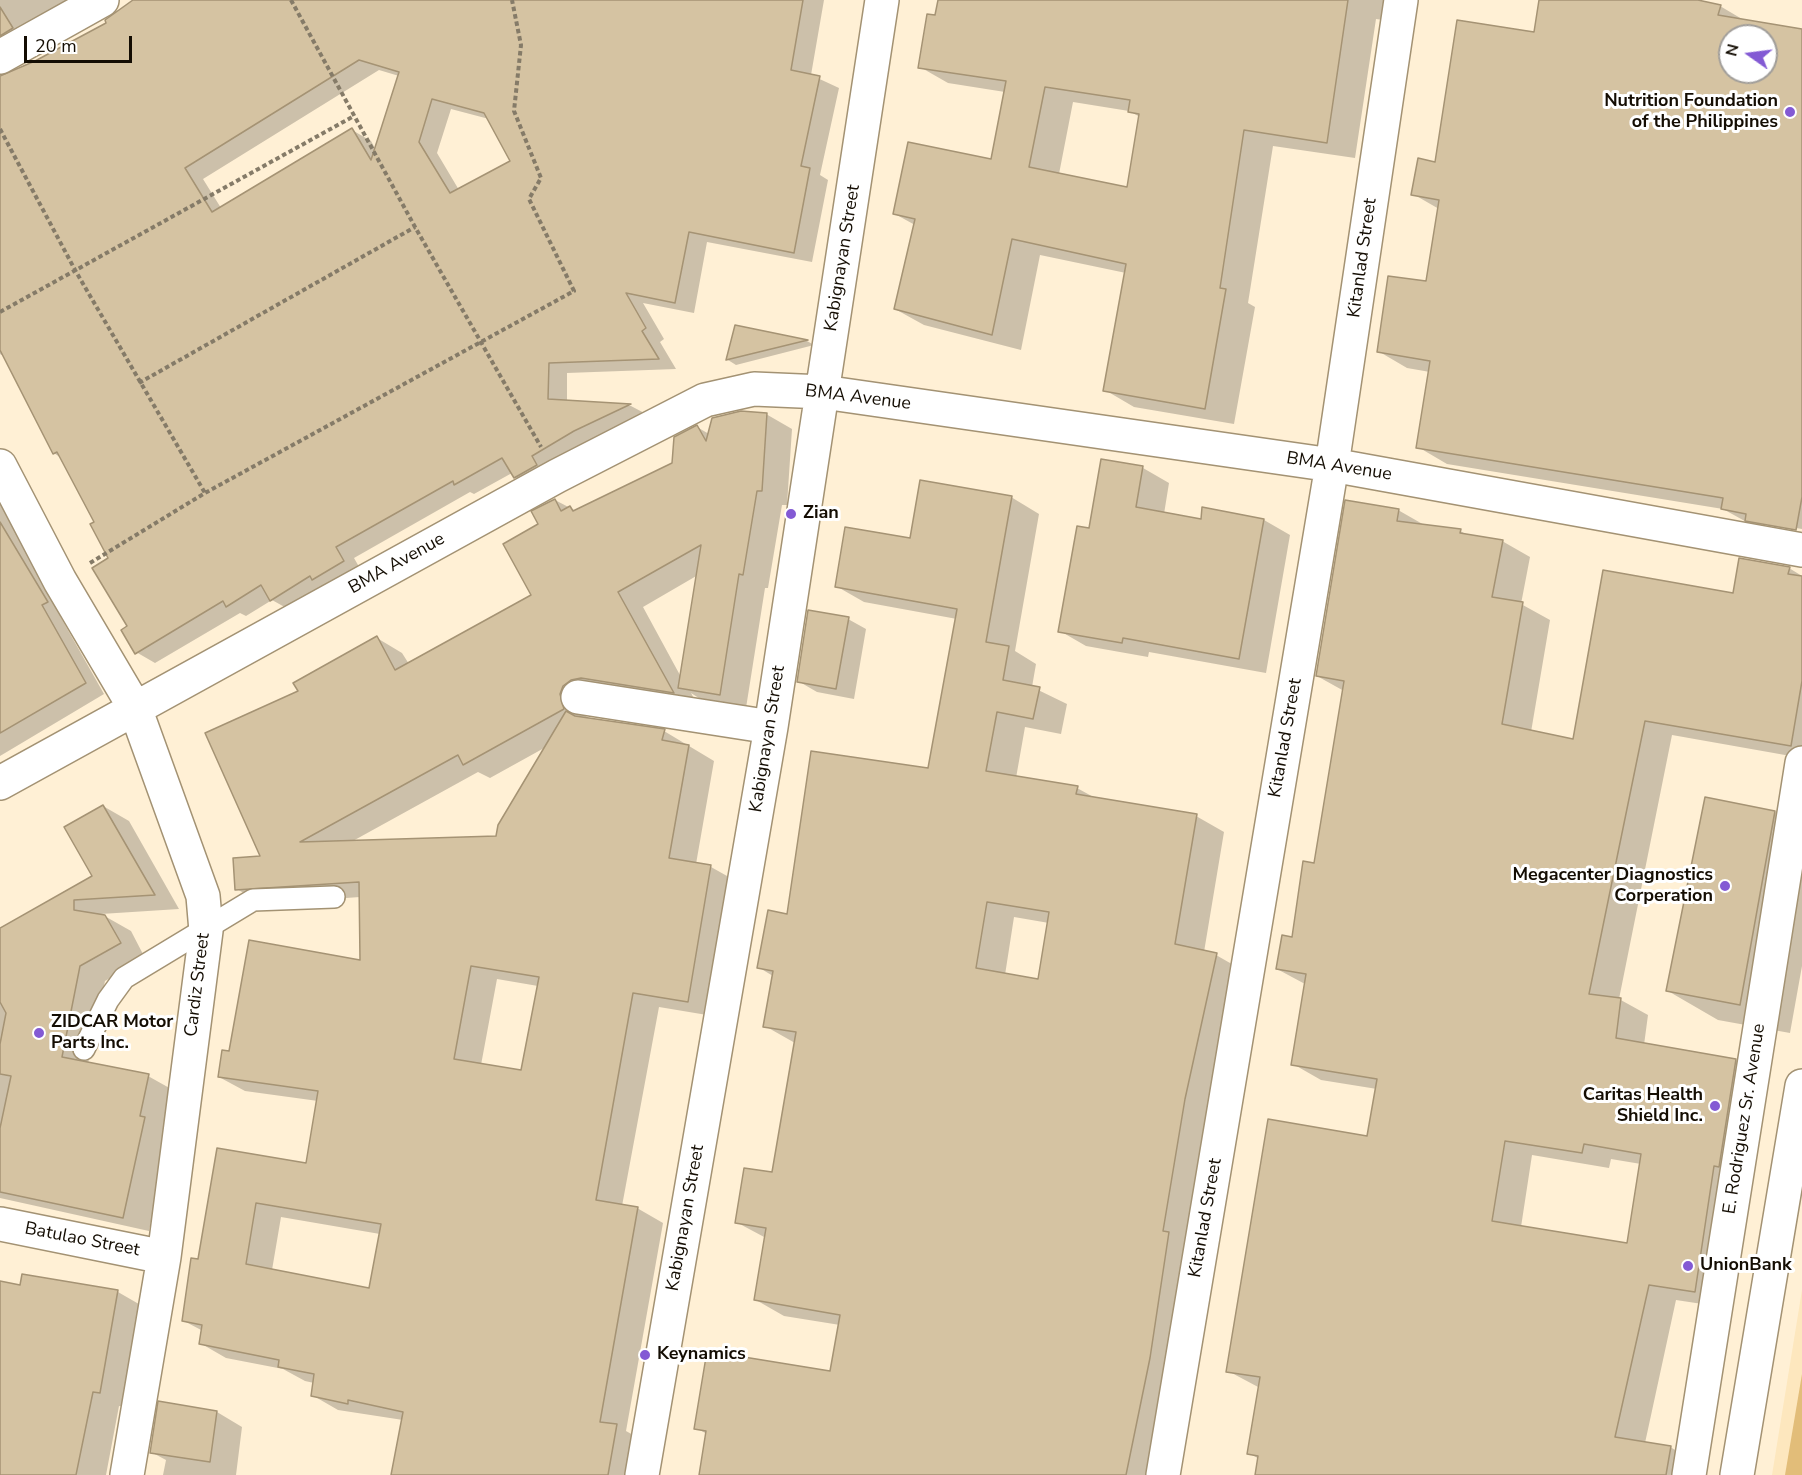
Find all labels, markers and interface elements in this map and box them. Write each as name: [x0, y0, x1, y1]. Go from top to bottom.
scale bar: [27, 24, 135, 62]
north arrow: [1718, 24, 1778, 84]
text: 20 m: [35, 34, 77, 58]
text: N: [1720, 42, 1745, 59]
place label: Nutrition Foundation of the Philippines: [1604, 91, 1778, 134]
marker: Nutrition Foundation of the Philippines: [1783, 105, 1797, 119]
street label: Kabignayan Street: [821, 183, 865, 333]
street label: Kitanlad Street: [1344, 197, 1382, 319]
street label: BMA Avenue: [804, 381, 912, 415]
street label: BMA Avenue: [1285, 448, 1393, 486]
place label: Zian: [803, 503, 839, 525]
marker: Zian: [784, 507, 798, 521]
street label: BMA Avenue: [345, 529, 449, 599]
street label: Kabignayan Street: [746, 664, 790, 814]
street label: Kitanlad Street: [1265, 677, 1307, 799]
place label: Megacenter Diagnostics Corperation: [1512, 865, 1713, 908]
marker: Megacenter Diagnostics Corperation: [1718, 879, 1732, 893]
street label: Cardiz Street: [181, 932, 215, 1038]
place label: ZIDCAR Motor Parts Inc.: [51, 1012, 173, 1054]
street label: E. Rodriguez Sr. Avenue: [1719, 1022, 1771, 1216]
marker: ZIDCAR Motor Parts Inc.: [32, 1026, 46, 1040]
place label: Caritas Health Shield Inc.: [1583, 1085, 1703, 1128]
marker: Caritas Health Shield Inc.: [1708, 1099, 1722, 1113]
street label: Kabignayan Street: [662, 1143, 710, 1293]
street label: Kitanlad Street: [1185, 1157, 1227, 1279]
street label: Batulao Street: [23, 1218, 141, 1262]
place label: UnionBank: [1700, 1255, 1792, 1277]
marker: UnionBank: [1681, 1259, 1695, 1273]
place label: Keynamics: [657, 1344, 746, 1366]
marker: Keynamics: [638, 1348, 652, 1362]

